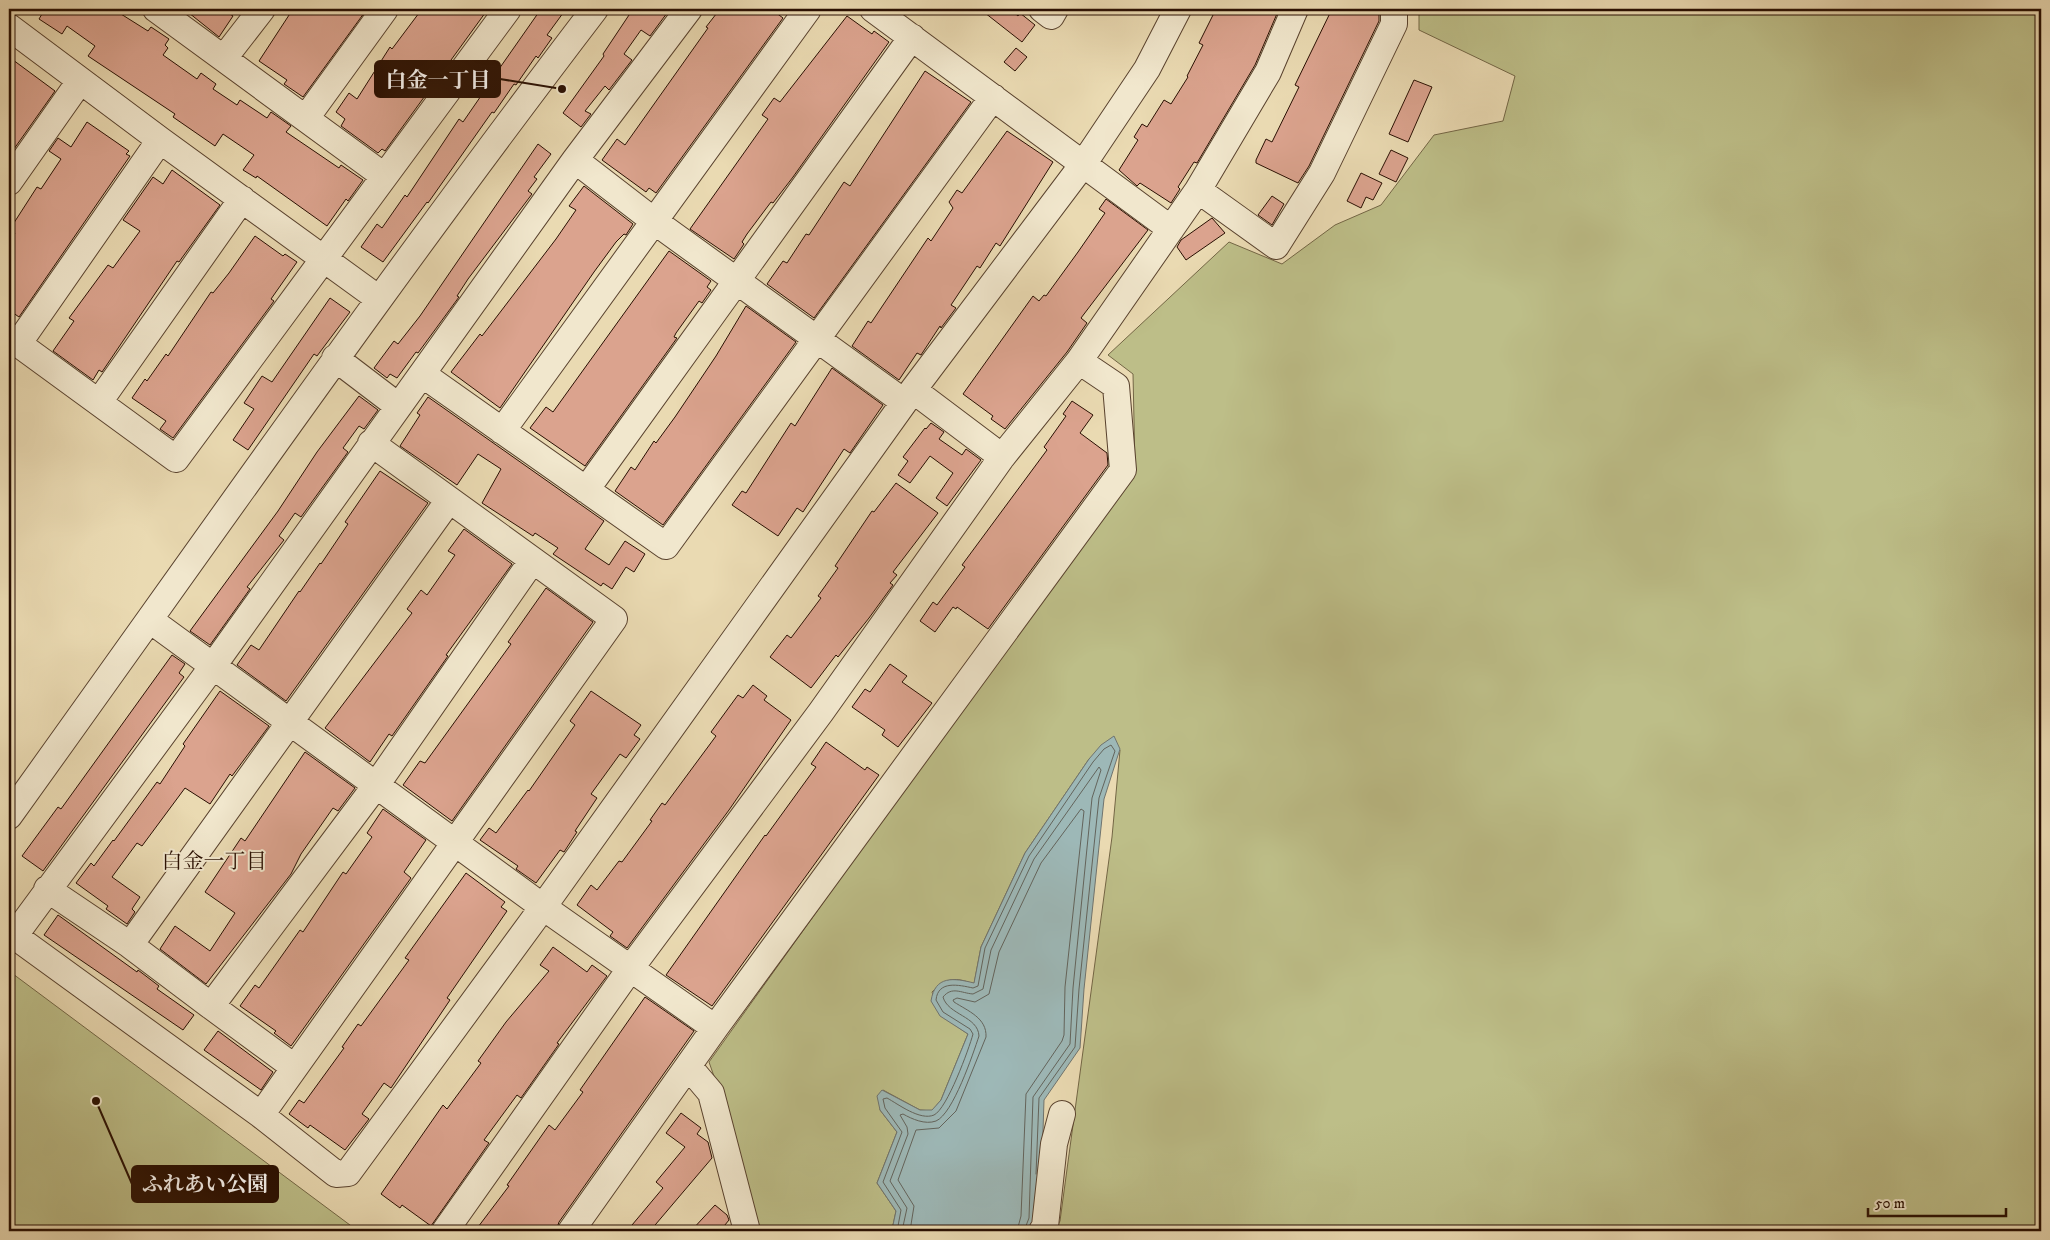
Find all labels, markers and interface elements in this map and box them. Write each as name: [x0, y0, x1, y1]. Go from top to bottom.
callout: 白金一丁目: [375, 61, 500, 97]
text: 白金一丁目: [386, 68, 491, 94]
district label: 白金一丁目: [162, 849, 267, 875]
callout: ふれあい公園: [132, 1166, 278, 1202]
text: ふれあい公園: [142, 1172, 268, 1198]
scale bar: [1868, 1185, 2005, 1217]
text: 50 m: [1875, 1194, 1905, 1213]

